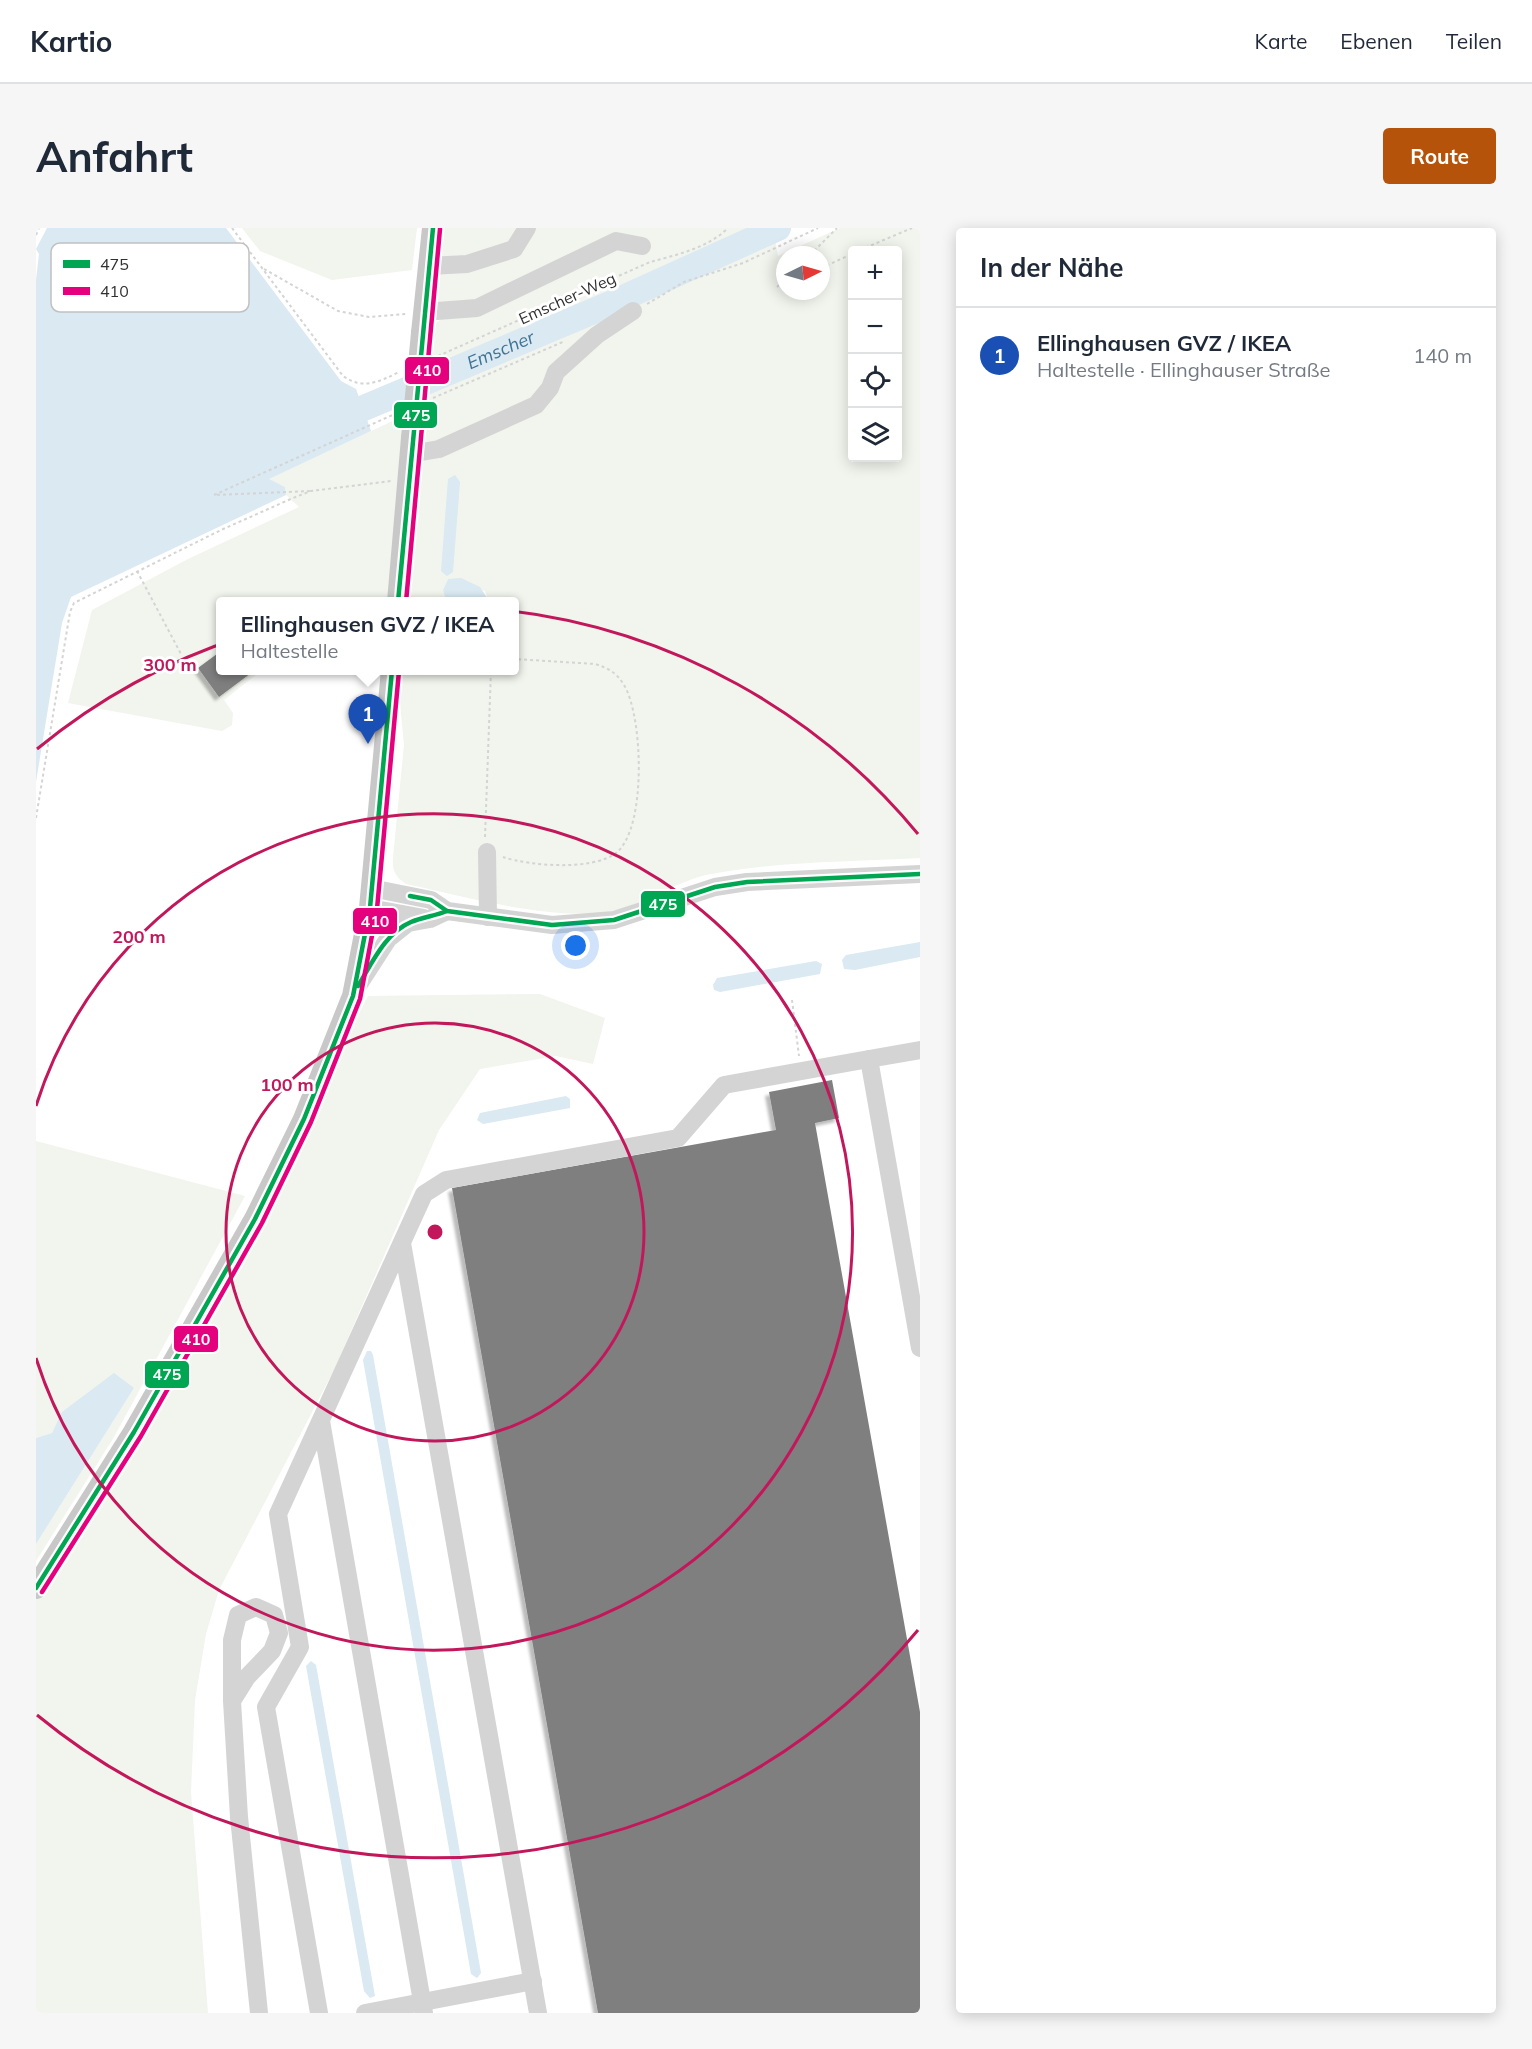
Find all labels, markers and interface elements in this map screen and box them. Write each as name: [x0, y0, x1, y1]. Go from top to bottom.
text: Kartio: [30, 24, 112, 59]
text: Karte: [1255, 28, 1307, 54]
text: Ebenen: [1340, 28, 1413, 54]
text: Teilen: [1446, 28, 1502, 54]
button: Route: [1383, 128, 1496, 184]
text: Anfahrt: [36, 130, 193, 183]
legend: [51, 243, 249, 312]
north arrow: [776, 246, 830, 300]
map controls: [848, 246, 902, 462]
button: +: [848, 246, 902, 300]
text: In der Nähe: [980, 251, 1124, 284]
text: 475: [100, 254, 129, 274]
street label: Emscher-Weg: [515, 268, 619, 328]
text: 410: [100, 281, 129, 301]
button: −: [848, 300, 902, 354]
water label: Emscher: [463, 325, 539, 374]
text: Ellinghausen GVZ / IKEA: [1037, 329, 1291, 357]
text: 1: [994, 343, 1006, 368]
text: 140 m: [1413, 343, 1472, 368]
button: locate: [848, 354, 902, 408]
line badge: 410: [404, 356, 450, 385]
text: Haltestelle · Ellinghauser Straße: [1037, 357, 1330, 382]
text: 410: [413, 360, 441, 380]
line badge: 475: [393, 401, 438, 429]
text: 475: [402, 405, 431, 425]
button: layers: [848, 408, 902, 462]
popup: [216, 597, 519, 675]
text: Ellinghausen GVZ / IKEA: [240, 610, 495, 638]
text: Haltestelle: [240, 638, 338, 663]
text: 300 m: [143, 653, 197, 676]
pin: 1: [348, 694, 388, 744]
line badge: 475: [640, 890, 686, 918]
text: 475: [649, 894, 678, 914]
line badge: 410: [352, 907, 398, 935]
text: 410: [361, 911, 389, 931]
text: 200 m: [112, 925, 166, 948]
your location: [561, 931, 590, 960]
text: 100 m: [260, 1073, 314, 1096]
centre of rings: [425, 1222, 445, 1242]
line badge: 410: [173, 1325, 219, 1353]
text: 410: [182, 1329, 210, 1349]
line badge: 475: [144, 1360, 190, 1389]
text: 475: [153, 1364, 182, 1384]

